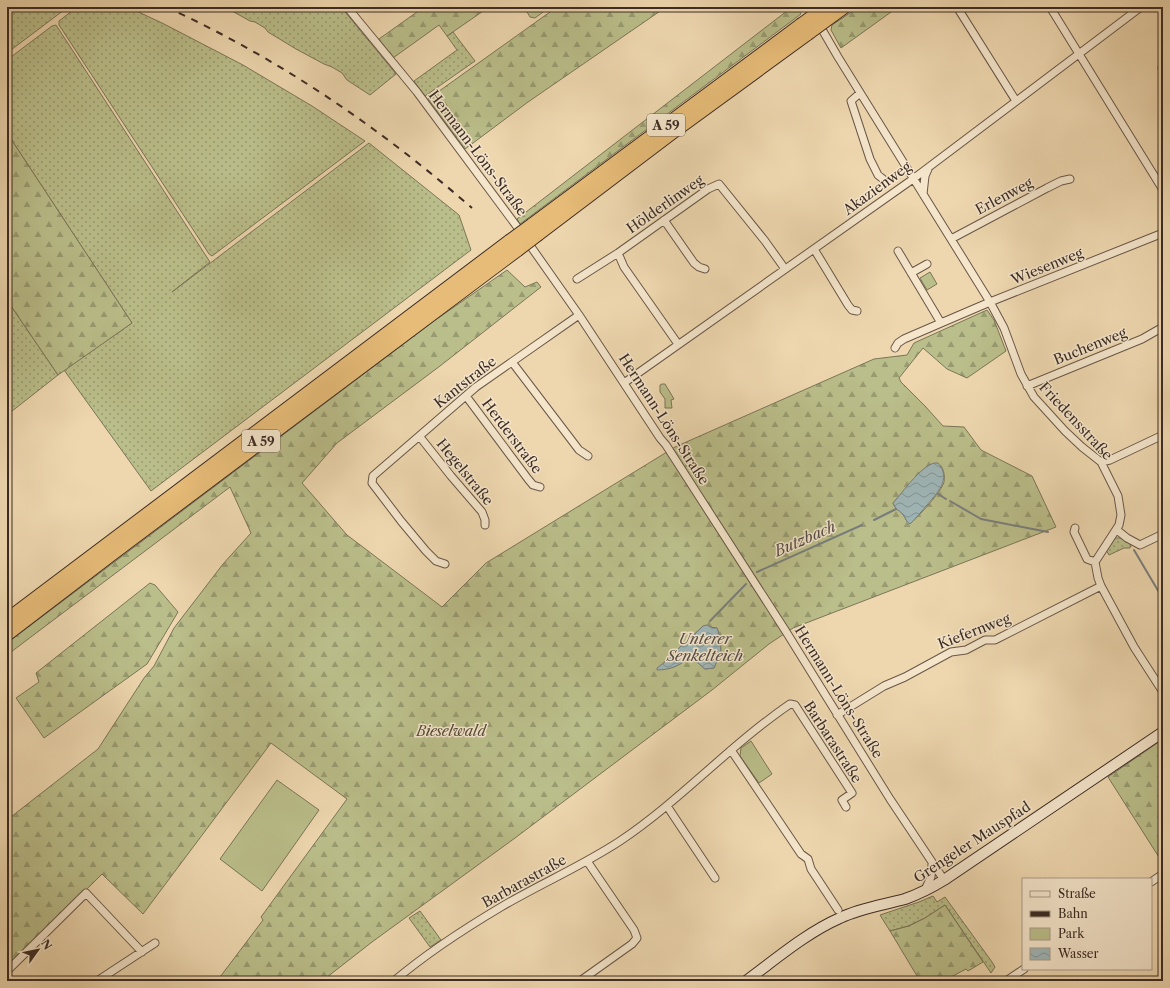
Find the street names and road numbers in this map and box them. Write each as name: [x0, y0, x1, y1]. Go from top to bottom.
street label: Hermann-Löns-Straße: [425, 87, 531, 220]
road number: A 59: [647, 114, 685, 136]
street label: Akazienweg: [839, 157, 915, 219]
street label: Hölderlinweg: [623, 170, 707, 237]
street label: Erlenweg: [972, 173, 1036, 219]
street label: Wiesenweg: [1007, 243, 1086, 289]
street label: Buchenweg: [1051, 323, 1130, 369]
street label: Hermann-Löns-Straße: [615, 350, 713, 488]
street label: Kantstraße: [430, 352, 500, 412]
street label: Friedensstraße: [1035, 378, 1117, 464]
street label: Herderstraße: [478, 395, 546, 477]
road number: A 59: [242, 430, 280, 452]
street label: Hegelstraße: [433, 435, 497, 509]
street label: Kiefernweg: [935, 609, 1013, 653]
street label: Hermann-Löns-Straße: [791, 622, 887, 762]
street label: Barbarastraße: [800, 698, 866, 786]
street label: Grengeler Mauspfad: [910, 797, 1034, 887]
street label: Barbarastraße: [479, 850, 570, 912]

